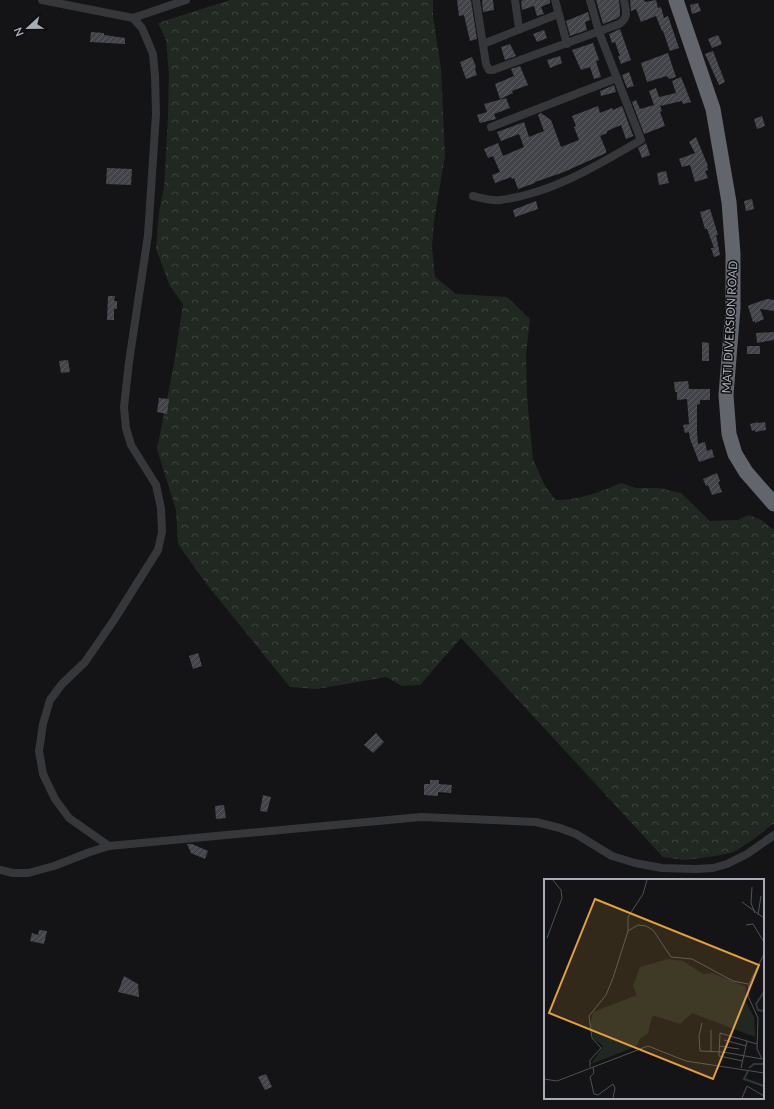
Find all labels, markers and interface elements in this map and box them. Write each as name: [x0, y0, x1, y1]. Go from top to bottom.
north arrow: [8, 8, 48, 48]
text: N: [11, 26, 26, 38]
street label: MATI DIVERSION ROAD: [719, 260, 740, 394]
inset map: [544, 879, 764, 1099]

